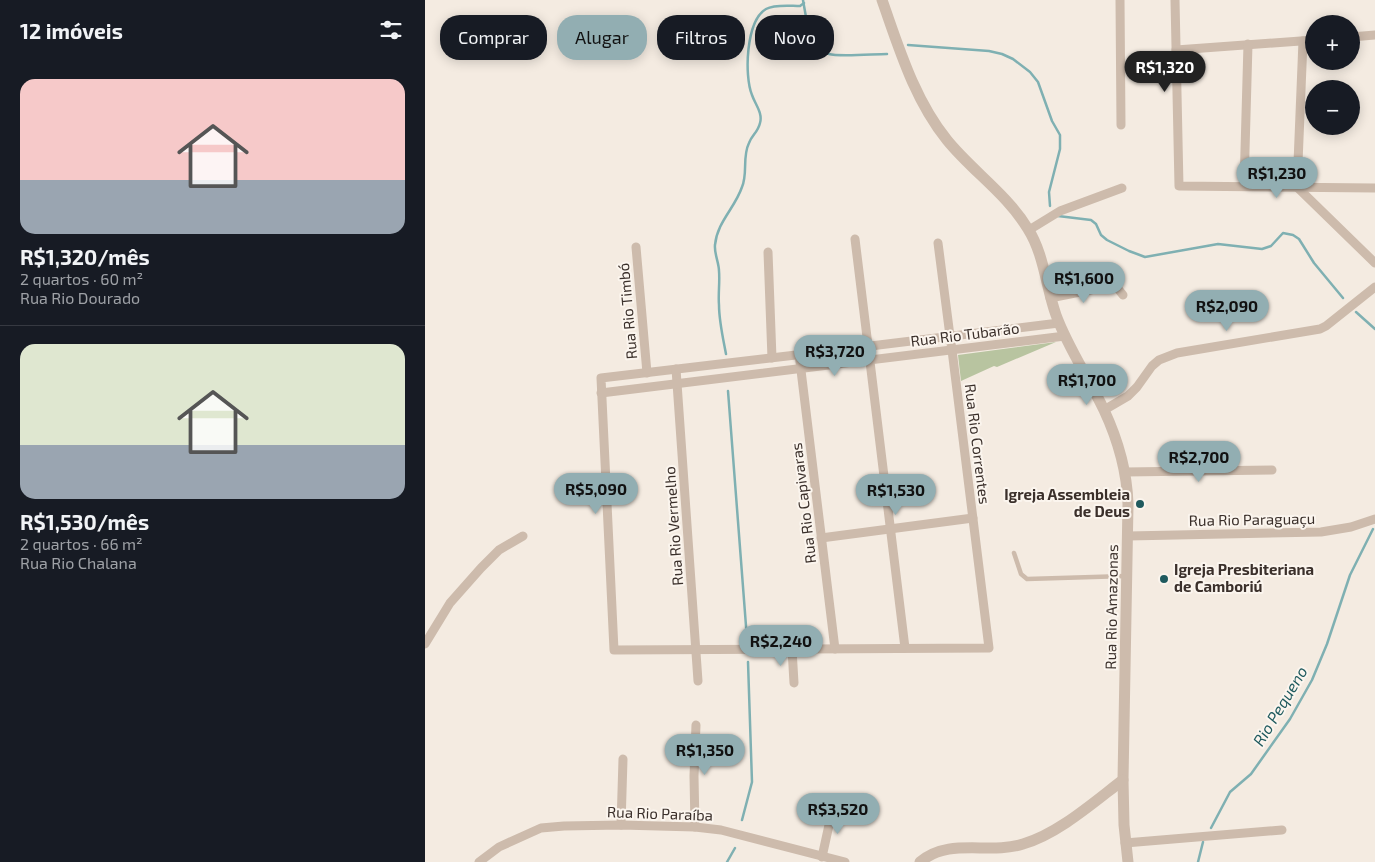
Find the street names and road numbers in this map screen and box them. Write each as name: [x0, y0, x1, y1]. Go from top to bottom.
street label: Rua Rio Timbó: [614, 262, 640, 360]
street label: Rua Rio Tubarão: [909, 318, 1020, 350]
street label: Rua Rio Correntes: [962, 383, 994, 505]
street label: Rua Rio Capivaras: [787, 442, 819, 564]
street label: Rua Rio Vermelho: [660, 466, 686, 586]
street label: Rua Rio Paraguaçu: [1189, 509, 1315, 530]
street label: Rua Rio Amazonas: [1101, 544, 1121, 670]
street label: Rua Rio Paraíba: [607, 802, 713, 824]

